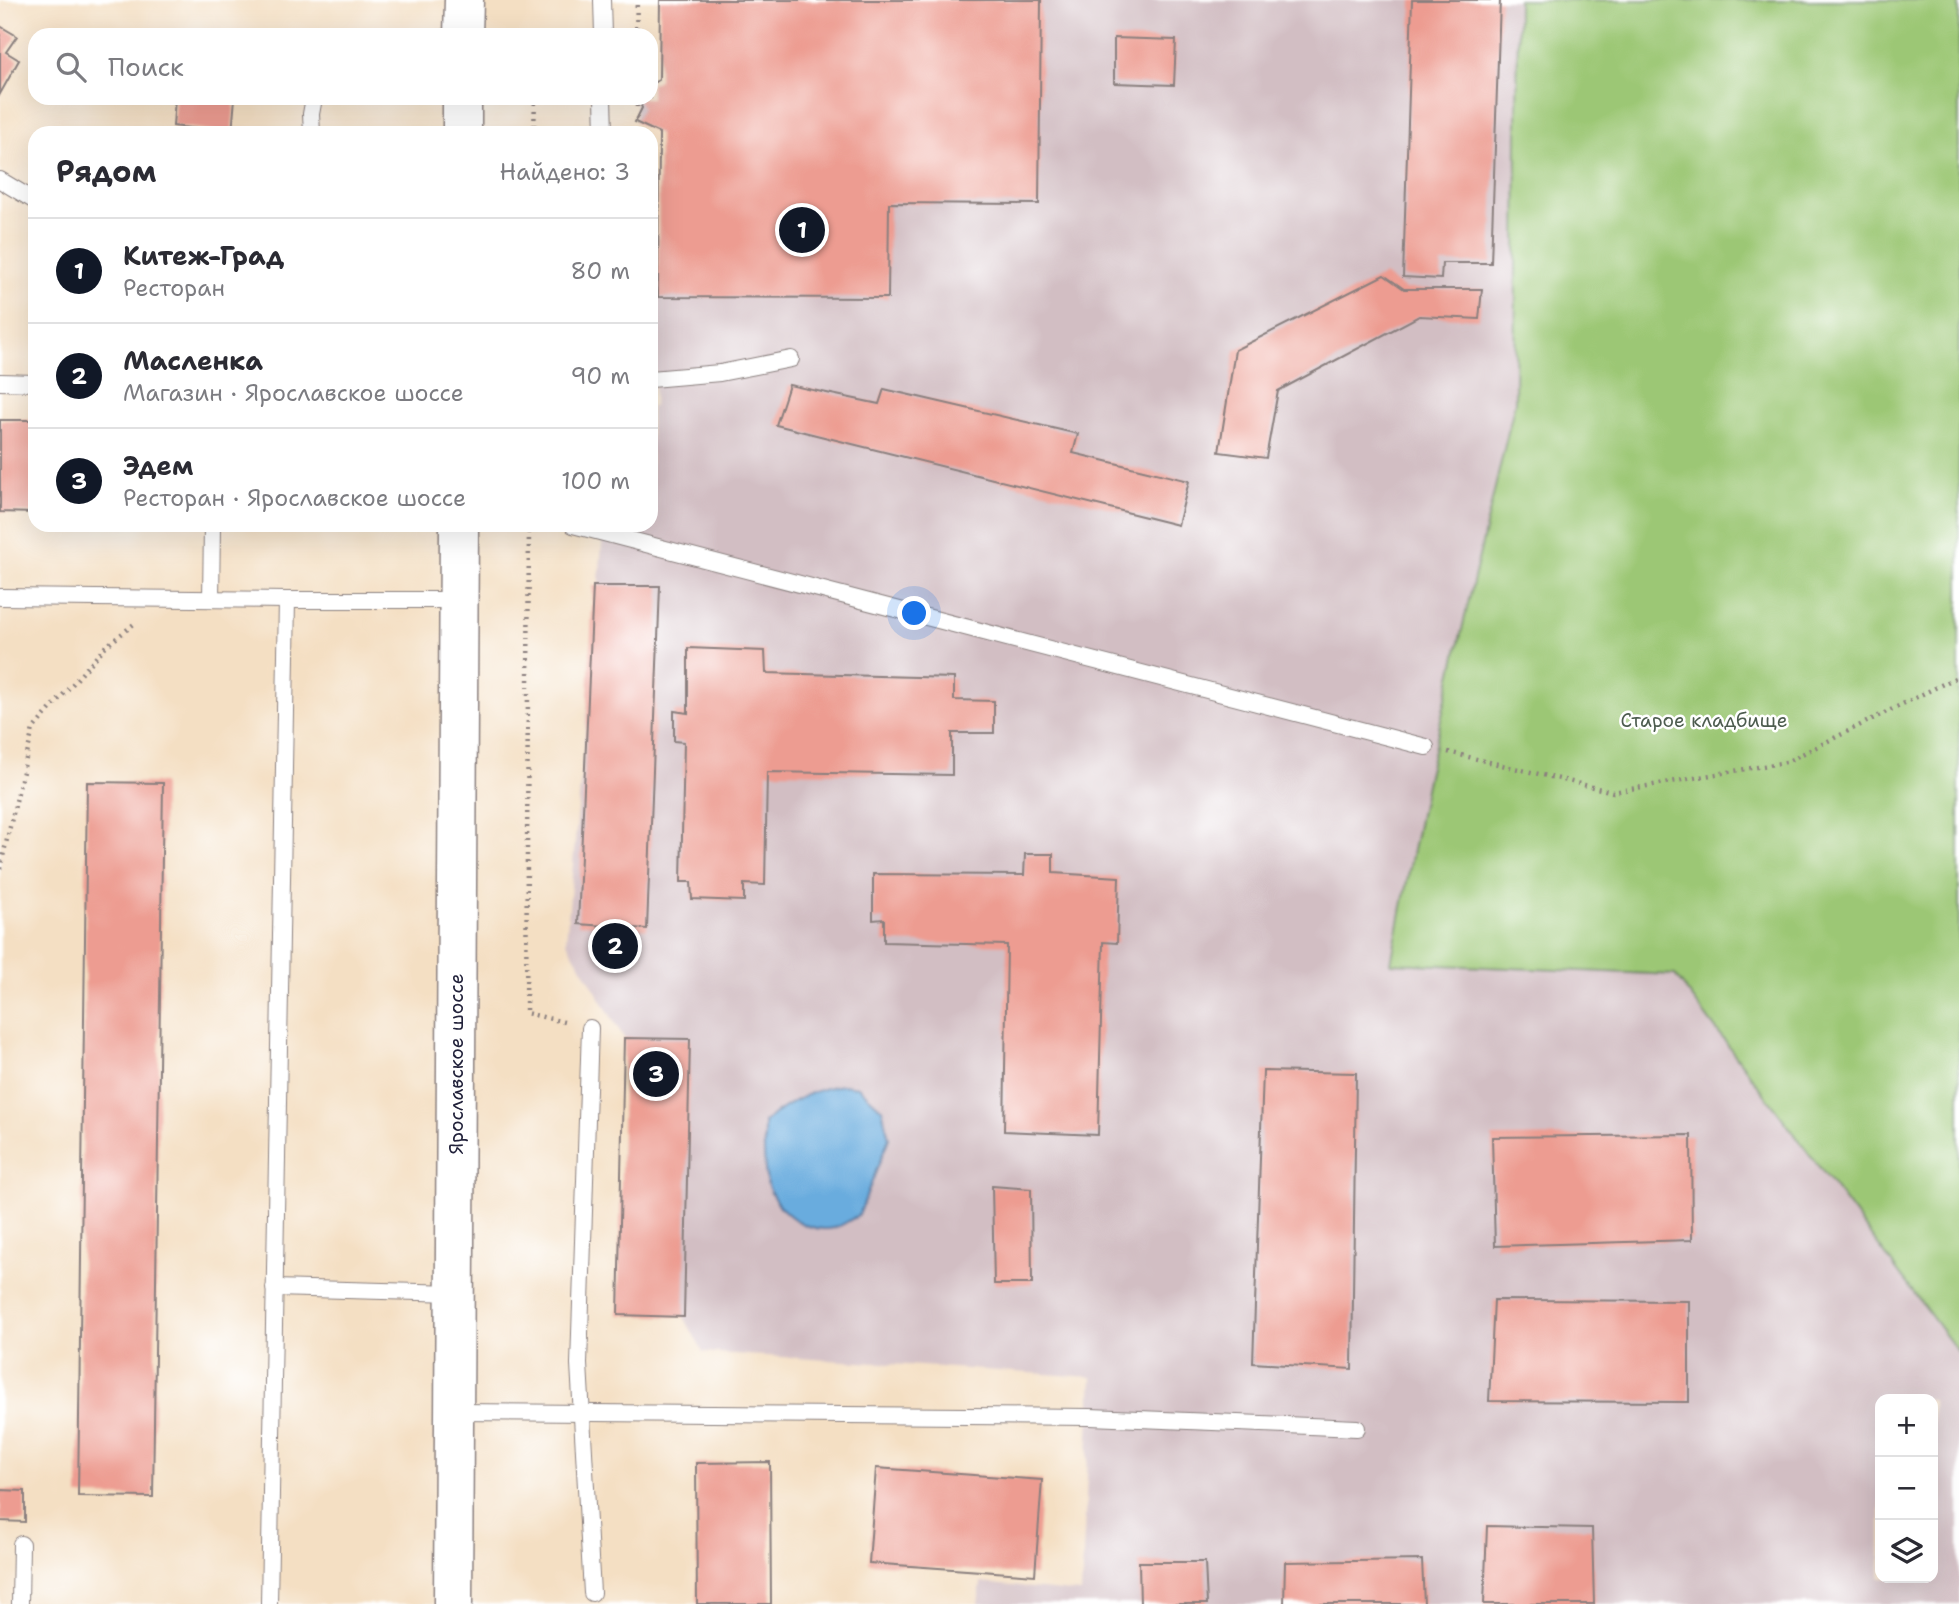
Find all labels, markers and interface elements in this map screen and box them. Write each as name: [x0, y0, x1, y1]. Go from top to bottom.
search box: [28, 28, 658, 105]
icon: search: [52, 48, 90, 86]
text: Поиск: [108, 49, 184, 84]
text: Рядом: [56, 151, 156, 192]
text: Найдено: 3: [500, 157, 630, 187]
pin: 1: [779, 204, 825, 256]
text: Китеж-Град: [123, 238, 284, 273]
text: 1: [74, 256, 84, 286]
text: 80 m: [571, 256, 630, 286]
text: Ресторан: [123, 273, 225, 303]
text: Масленка: [123, 343, 263, 378]
text: 2: [71, 361, 87, 391]
text: 90 m: [570, 361, 630, 391]
text: Магазин · Ярославское шоссе: [123, 378, 464, 408]
text: Эдем: [123, 448, 193, 483]
text: 3: [71, 466, 87, 496]
text: 100 m: [561, 466, 630, 496]
text: Ресторан · Ярославское шоссе: [123, 483, 466, 513]
your location: [897, 596, 931, 630]
park label: Старое кладбище: [1620, 708, 1788, 733]
pin: 2: [592, 920, 638, 972]
street label: Ярославское шоссе: [444, 974, 469, 1154]
pin: 3: [633, 1048, 679, 1100]
map controls: [1875, 1394, 1938, 1583]
button: +: [1875, 1394, 1938, 1457]
button: −: [1875, 1457, 1938, 1520]
button: layers: [1875, 1520, 1938, 1583]

